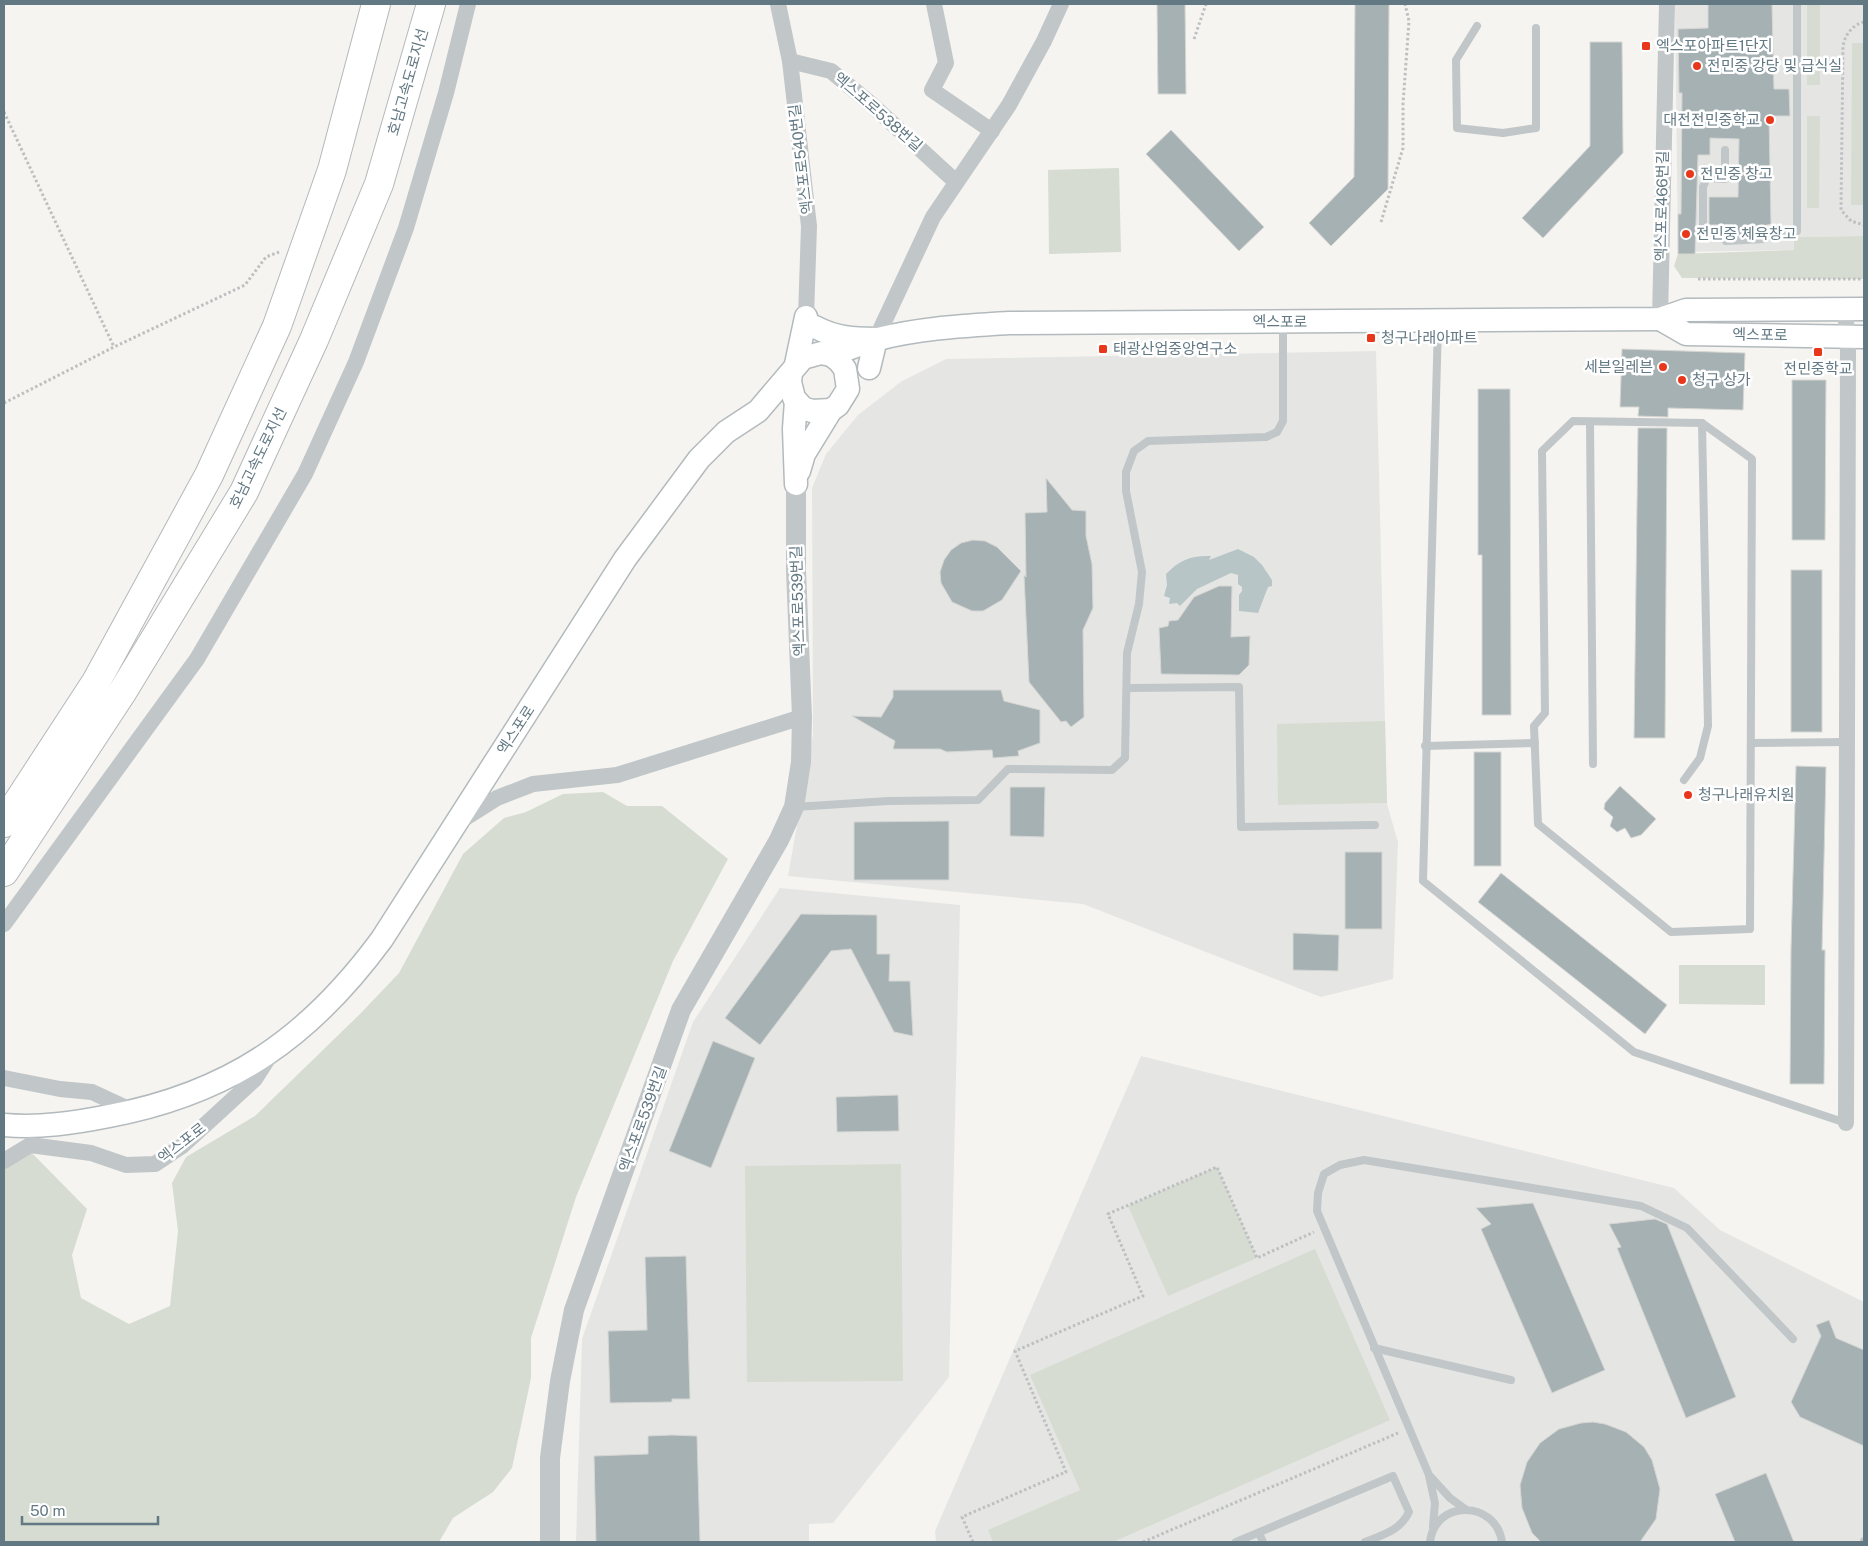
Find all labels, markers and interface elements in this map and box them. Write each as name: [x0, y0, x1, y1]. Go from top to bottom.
street label: 호남고속도로지선: [384, 26, 431, 137]
place label: 엑스포아파트1단지: [1656, 37, 1773, 54]
marker: 엑스포아파트1단지: [1640, 40, 1652, 52]
place label: 전민중 강당 및 급식실: [1707, 57, 1842, 74]
marker: 전민중 강당 및 급식실: [1691, 60, 1703, 72]
street label: 엑스포로538번길: [831, 69, 926, 155]
street label: 엑스포로540번길: [785, 103, 816, 215]
place label: 대전전민중학교: [1663, 111, 1760, 128]
marker: 대전전민중학교: [1764, 114, 1776, 126]
street label: 엑스포로466번길: [1652, 150, 1671, 262]
place label: 전민중 창고: [1700, 165, 1773, 182]
marker: 전민중 창고: [1684, 168, 1696, 180]
place label: 전민중 체육창고: [1696, 225, 1796, 242]
marker: 전민중 체육창고: [1680, 228, 1692, 240]
street label: 엑스포로: [1252, 313, 1308, 330]
street label: 엑스포로: [1732, 326, 1788, 343]
place label: 청구나래아파트: [1381, 329, 1478, 346]
marker: 청구나래아파트: [1365, 332, 1377, 344]
place label: 태광산업중앙연구소: [1113, 340, 1237, 357]
marker: 태광산업중앙연구소: [1097, 343, 1109, 355]
marker: 전민중학교: [1812, 346, 1824, 358]
place label: 세븐일레븐: [1584, 358, 1653, 375]
place label: 전민중학교: [1783, 360, 1853, 377]
marker: 세븐일레븐: [1657, 361, 1669, 373]
place label: 청구 상가: [1692, 371, 1751, 388]
marker: 청구 상가: [1676, 374, 1688, 386]
street label: 호남고속도로지선: [226, 404, 289, 511]
street label: 엑스포로539번길: [787, 545, 808, 657]
street label: 엑스포로: [493, 702, 538, 758]
place label: 청구나래유치원: [1698, 786, 1795, 803]
marker: 청구나래유치원: [1682, 789, 1694, 801]
street label: 엑스포로539번길: [616, 1064, 670, 1174]
street label: 엑스포로: [155, 1119, 209, 1166]
scale bar: [22, 1494, 159, 1526]
text: 50 m: [30, 1502, 65, 1519]

